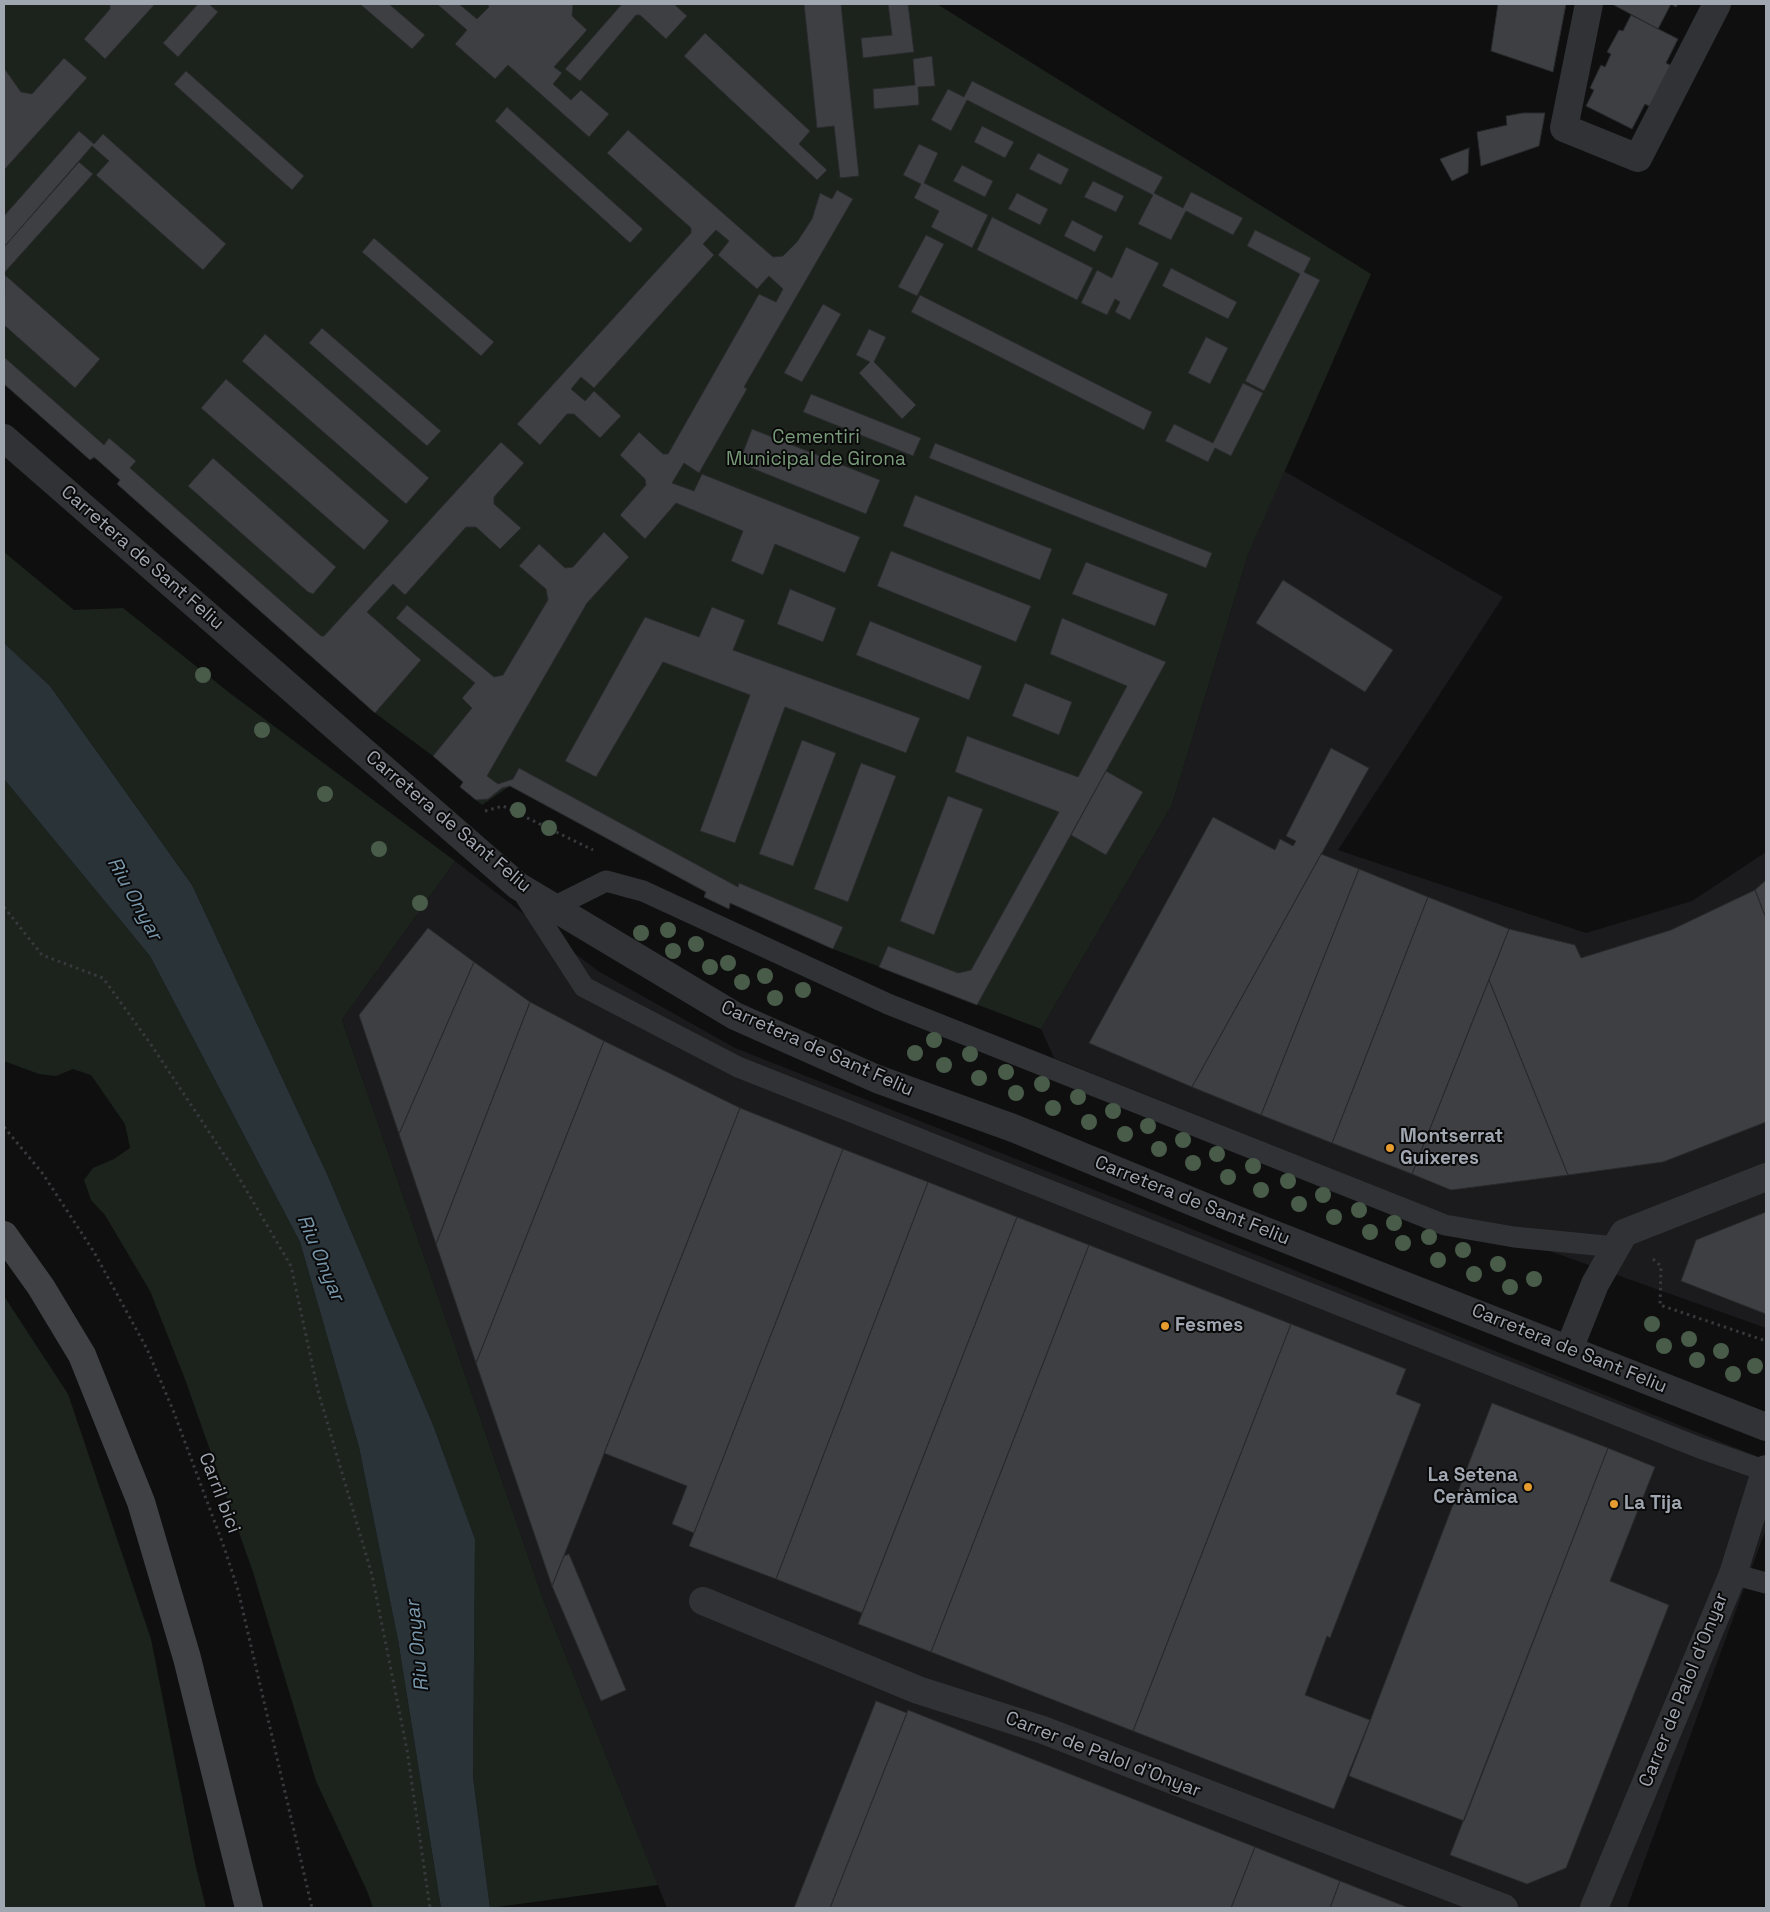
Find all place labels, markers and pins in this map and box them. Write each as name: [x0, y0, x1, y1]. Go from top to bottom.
place label: Montserrat Guixeres: [1400, 1126, 1503, 1170]
marker: Montserrat Guixeres: [1384, 1142, 1396, 1154]
place label: Fesmes: [1175, 1315, 1243, 1337]
marker: Fesmes: [1159, 1320, 1171, 1332]
place label: La Setena Ceràmica: [1428, 1465, 1518, 1509]
marker: La Setena Ceràmica: [1522, 1481, 1534, 1493]
place label: La Tija: [1624, 1493, 1682, 1515]
marker: La Tija: [1608, 1498, 1620, 1510]

